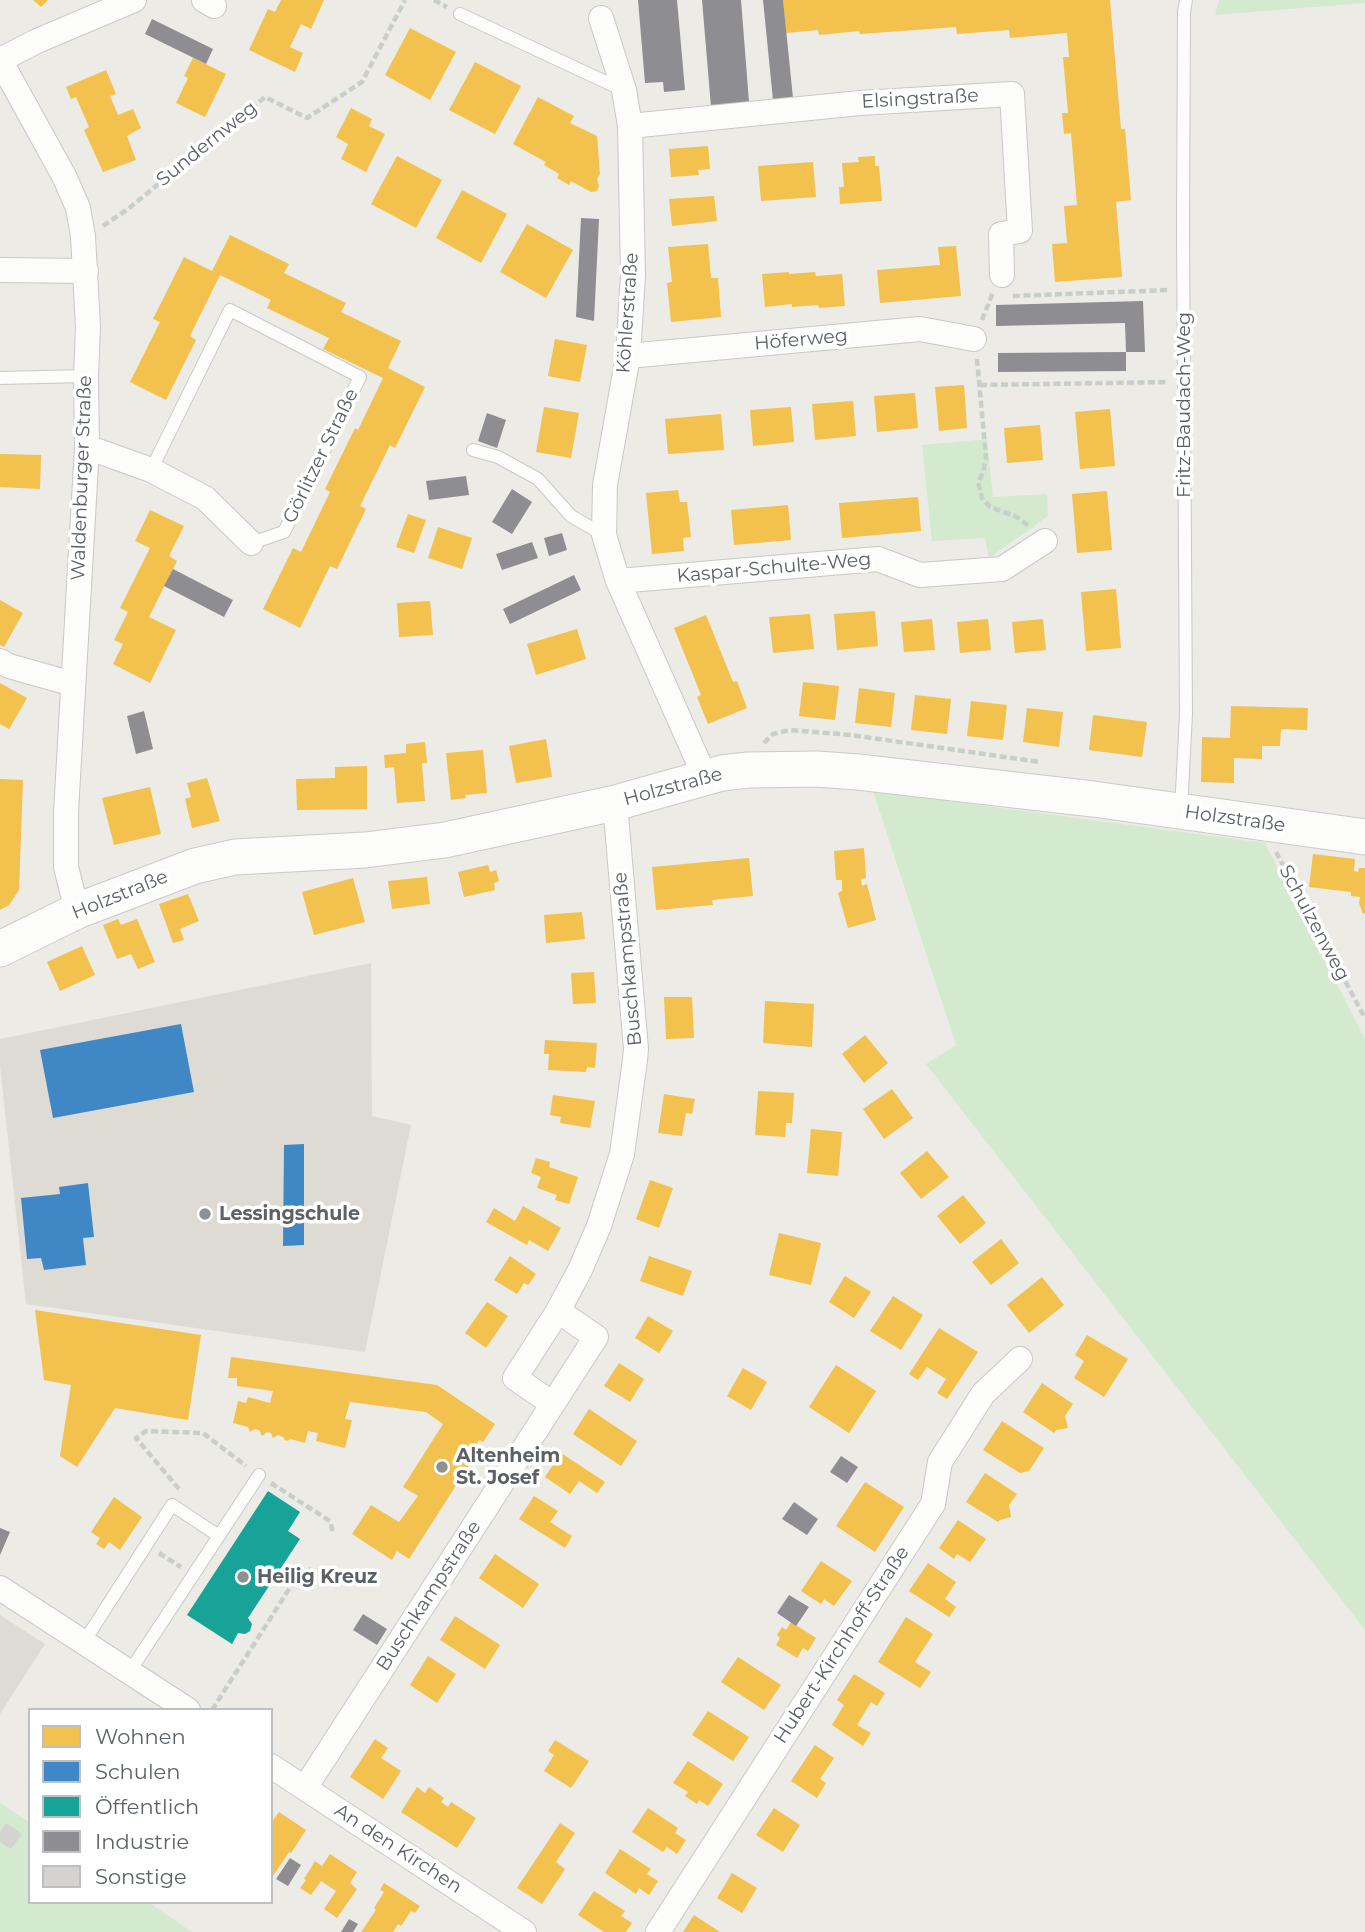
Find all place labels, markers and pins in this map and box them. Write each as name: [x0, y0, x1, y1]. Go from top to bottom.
place label: Lessingschule: [219, 1203, 360, 1225]
marker: Lessingschule: [197, 1206, 213, 1222]
place label: Altenheim St. Josef: [456, 1445, 560, 1489]
marker: Altenheim St. Josef: [434, 1459, 450, 1475]
place label: Heilig Kreuz: [257, 1566, 377, 1588]
marker: Heilig Kreuz: [235, 1569, 251, 1585]

